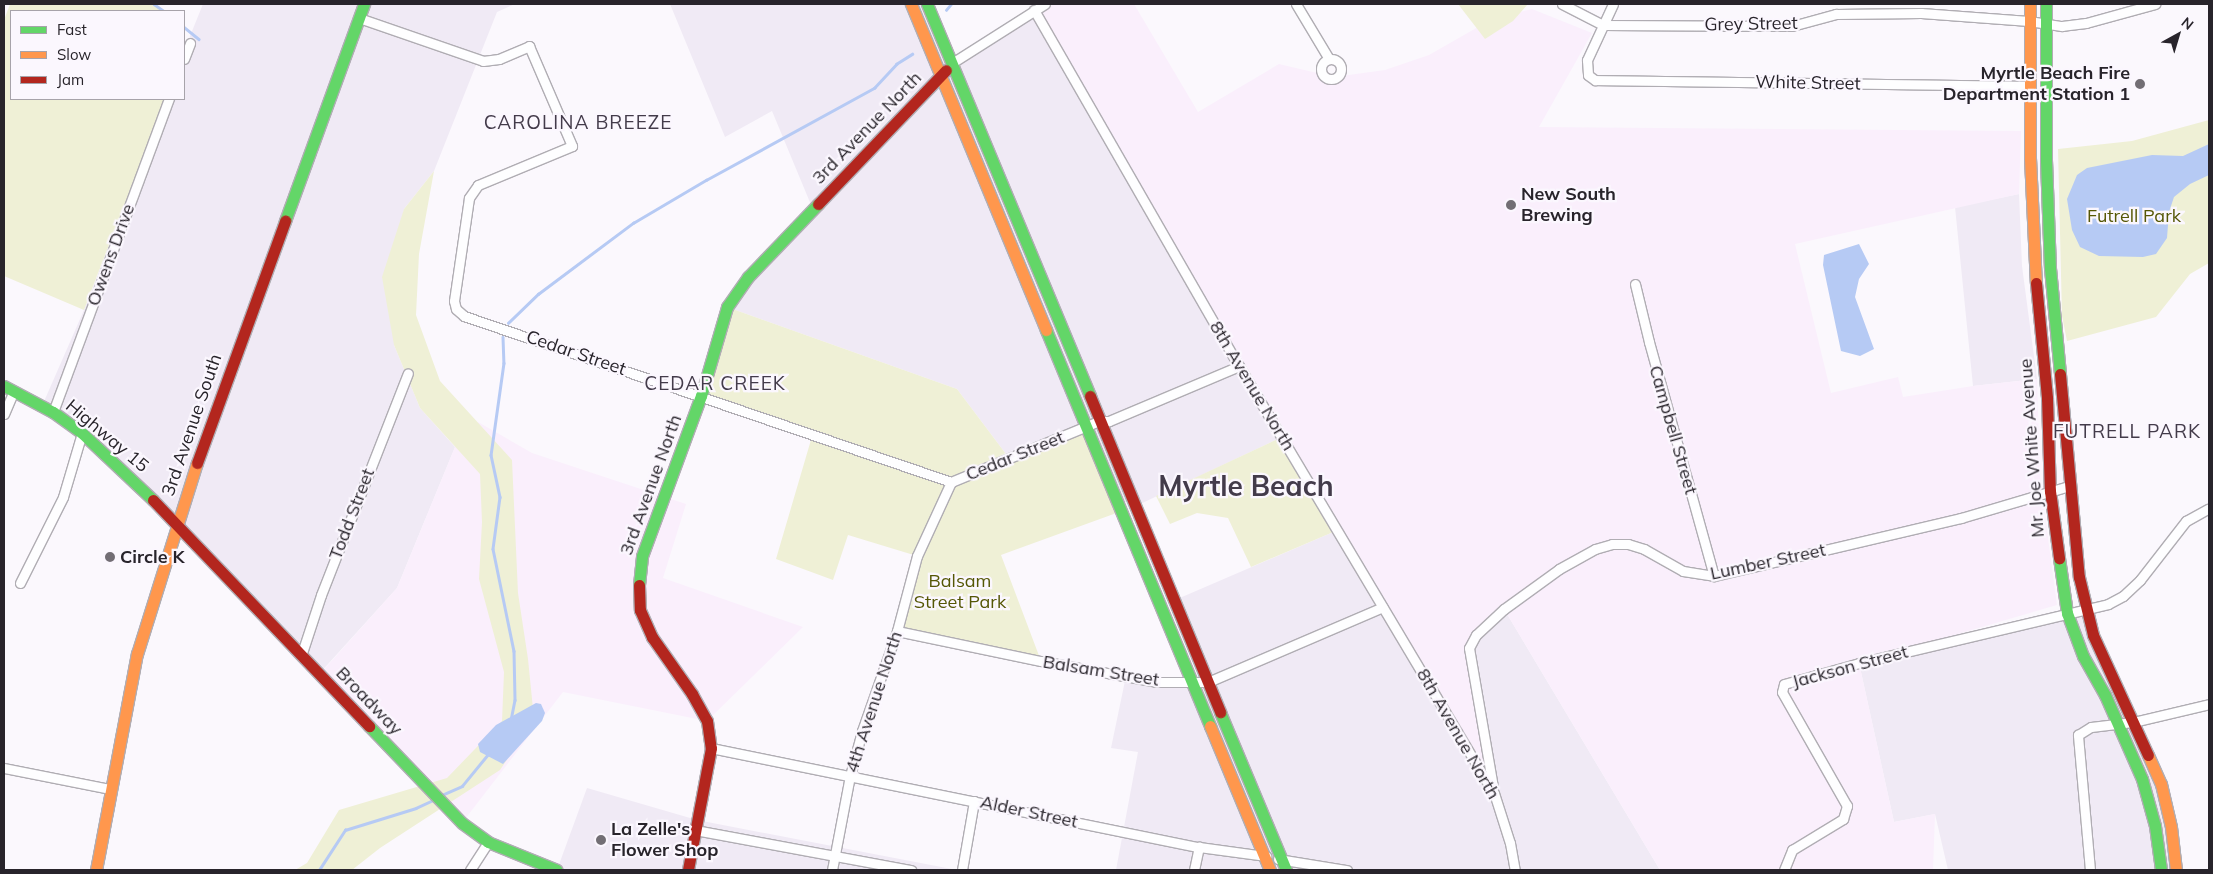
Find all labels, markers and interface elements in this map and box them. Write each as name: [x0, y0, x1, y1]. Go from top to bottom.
legend: [10, 10, 185, 100]
north arrow: [2153, 10, 2203, 60]
street label: Grey Street: [1704, 12, 1798, 36]
text: N: [2178, 13, 2197, 34]
text: Fast: [57, 20, 87, 39]
text: Slow: [57, 45, 91, 64]
place label: Myrtle Beach Fire Department Station 1: [1943, 63, 2130, 106]
street label: 3rd Avenue North: [808, 67, 926, 189]
text: Jam: [57, 70, 84, 89]
street label: White Street: [1755, 71, 1861, 95]
marker: Myrtle Beach Fire Department Station 1: [2134, 78, 2146, 90]
district label: CAROLINA BREEZE: [482, 112, 674, 134]
place label: New South Brewing: [1521, 184, 1616, 226]
marker: New South Brewing: [1505, 199, 1517, 211]
street label: Owens Drive: [83, 201, 139, 309]
park label: Futrell Park: [2087, 205, 2181, 227]
street label: 8th Avenue North: [1205, 317, 1299, 455]
street label: Cedar Street: [523, 326, 629, 380]
street label: 3rd Avenue South: [158, 351, 226, 499]
street label: Mr. Joe White Avenue: [2015, 358, 2049, 538]
street label: Campbell Street: [1644, 363, 1702, 497]
district label: CEDAR CREEK: [643, 373, 787, 395]
street label: Highway 15: [61, 395, 153, 477]
street label: 3rd Avenue North: [616, 412, 686, 558]
district label: FUTRELL PARK: [2051, 421, 2203, 443]
street label: Cedar Street: [963, 426, 1067, 486]
street label: Todd Street: [325, 465, 379, 563]
district label: Myrtle Beach: [1158, 469, 1334, 503]
street label: Lumber Street: [1708, 539, 1828, 585]
place label: Circle K: [120, 546, 185, 568]
marker: Circle K: [104, 551, 116, 563]
park label: Balsam Street Park: [914, 571, 1006, 614]
street label: 4th Avenue North: [841, 629, 907, 775]
street label: Jackson Street: [1790, 641, 1910, 693]
street label: Balsam Street: [1041, 651, 1161, 691]
street label: Broadway: [331, 662, 407, 740]
street label: 8th Avenue North: [1412, 665, 1504, 803]
street label: Alder Street: [978, 791, 1080, 833]
place label: La Zelle's Flower Shop: [611, 819, 718, 862]
marker: La Zelle's Flower Shop: [595, 834, 607, 846]

